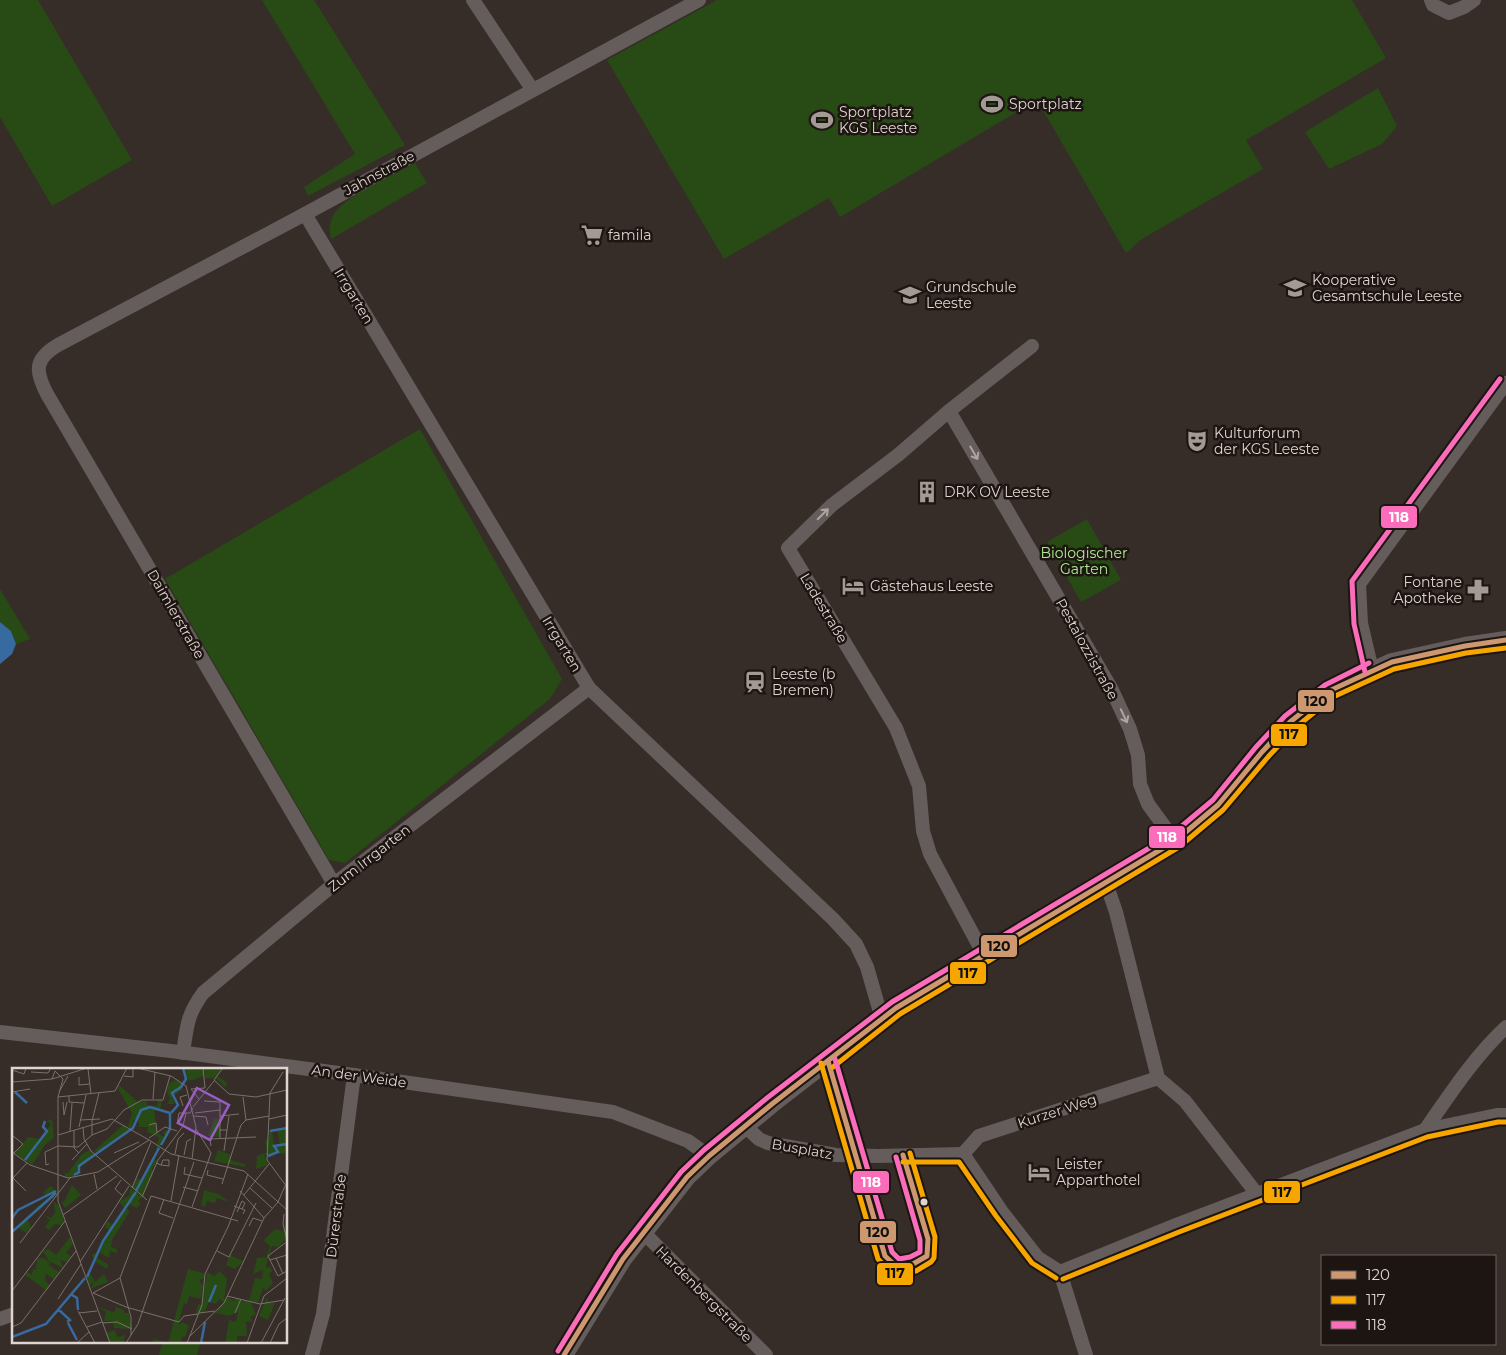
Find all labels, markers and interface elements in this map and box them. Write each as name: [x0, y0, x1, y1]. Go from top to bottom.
sports icon: Sportplatz: [979, 91, 1005, 117]
place label: Sportplatz: [1009, 95, 1082, 113]
place label: Sportplatz KGS Leeste: [839, 103, 917, 137]
sports icon: Sportplatz KGS Leeste: [809, 107, 835, 133]
street label: Jahnstraße: [340, 147, 418, 200]
supermarket icon: famila: [579, 222, 605, 248]
place label: famila: [608, 226, 652, 244]
street label: Irrgarten: [330, 265, 378, 327]
place label: Kooperative Gesamtschule Leeste: [1312, 271, 1462, 305]
school or university icon: Kooperative Gesamtschule Leeste: [1282, 275, 1308, 301]
place label: Grundschule Leeste: [926, 278, 1017, 312]
school or university icon: Grundschule Leeste: [897, 282, 923, 308]
place label: Kulturforum der KGS Leeste: [1214, 424, 1320, 458]
theatre icon: Kulturforum der KGS Leeste: [1184, 428, 1210, 454]
one-way arrow: [969, 446, 979, 460]
building icon: DRK OV Leeste: [914, 479, 940, 505]
place label: DRK OV Leeste: [944, 483, 1050, 501]
line badge: 118: [1380, 505, 1418, 529]
one-way arrow: [817, 508, 829, 520]
text: 118: [1389, 508, 1409, 526]
park label: Biologischer Garten: [1040, 544, 1128, 578]
street label: Daimlerstraße: [143, 566, 209, 662]
street label: Ladestraße: [796, 570, 852, 646]
hotel icon: Gästehaus Leeste: [840, 573, 866, 599]
place label: Fontane Apotheke: [1394, 573, 1462, 607]
place label: Gästehaus Leeste: [870, 577, 993, 595]
pharmacy icon: Fontane Apotheke: [1465, 577, 1491, 603]
street label: Pestalozzistraße: [1052, 595, 1122, 703]
street label: Irrgarten: [538, 613, 586, 675]
place label: Leeste (b Bremen): [772, 665, 836, 699]
station icon: Leeste (b Bremen): [742, 669, 768, 695]
line badge: 120: [1297, 689, 1335, 713]
text: 120: [1304, 692, 1328, 710]
one-way arrow: [1120, 708, 1129, 723]
line badge: 117: [1270, 723, 1308, 747]
text: 117: [1279, 725, 1299, 743]
street label: Zum Irrgarten: [324, 820, 414, 896]
line badge: 118: [1148, 825, 1186, 849]
text: 118: [1157, 828, 1177, 846]
line badge: 120: [980, 934, 1018, 958]
text: 120: [987, 937, 1011, 955]
line badge: 117: [949, 961, 987, 985]
text: 117: [958, 964, 978, 982]
street label: An der Weide: [311, 1060, 407, 1092]
inset map: [12, 1068, 288, 1342]
street label: Kurzer Weg: [1015, 1090, 1099, 1132]
street label: Busplatz: [770, 1135, 834, 1163]
place label: Leister Apparthotel: [1056, 1155, 1141, 1189]
hotel icon: Leister Apparthotel: [1026, 1159, 1052, 1185]
line badge: 118: [852, 1170, 890, 1194]
street label: Dürerstraße: [322, 1173, 350, 1259]
text: 118: [861, 1173, 881, 1191]
line badge: 117: [1263, 1180, 1301, 1204]
text: 117: [1272, 1183, 1292, 1201]
unlabelled marker: [919, 1197, 929, 1207]
line badge: 120: [859, 1220, 897, 1244]
text: 120: [866, 1223, 890, 1241]
street label: Hardenbergstraße: [652, 1242, 756, 1346]
legend: [1321, 1255, 1496, 1345]
line badge: 117: [876, 1262, 914, 1286]
text: 117: [885, 1264, 905, 1282]
text: 120: [1366, 1265, 1390, 1284]
text: 117: [1366, 1290, 1386, 1309]
text: 118: [1366, 1315, 1386, 1334]

